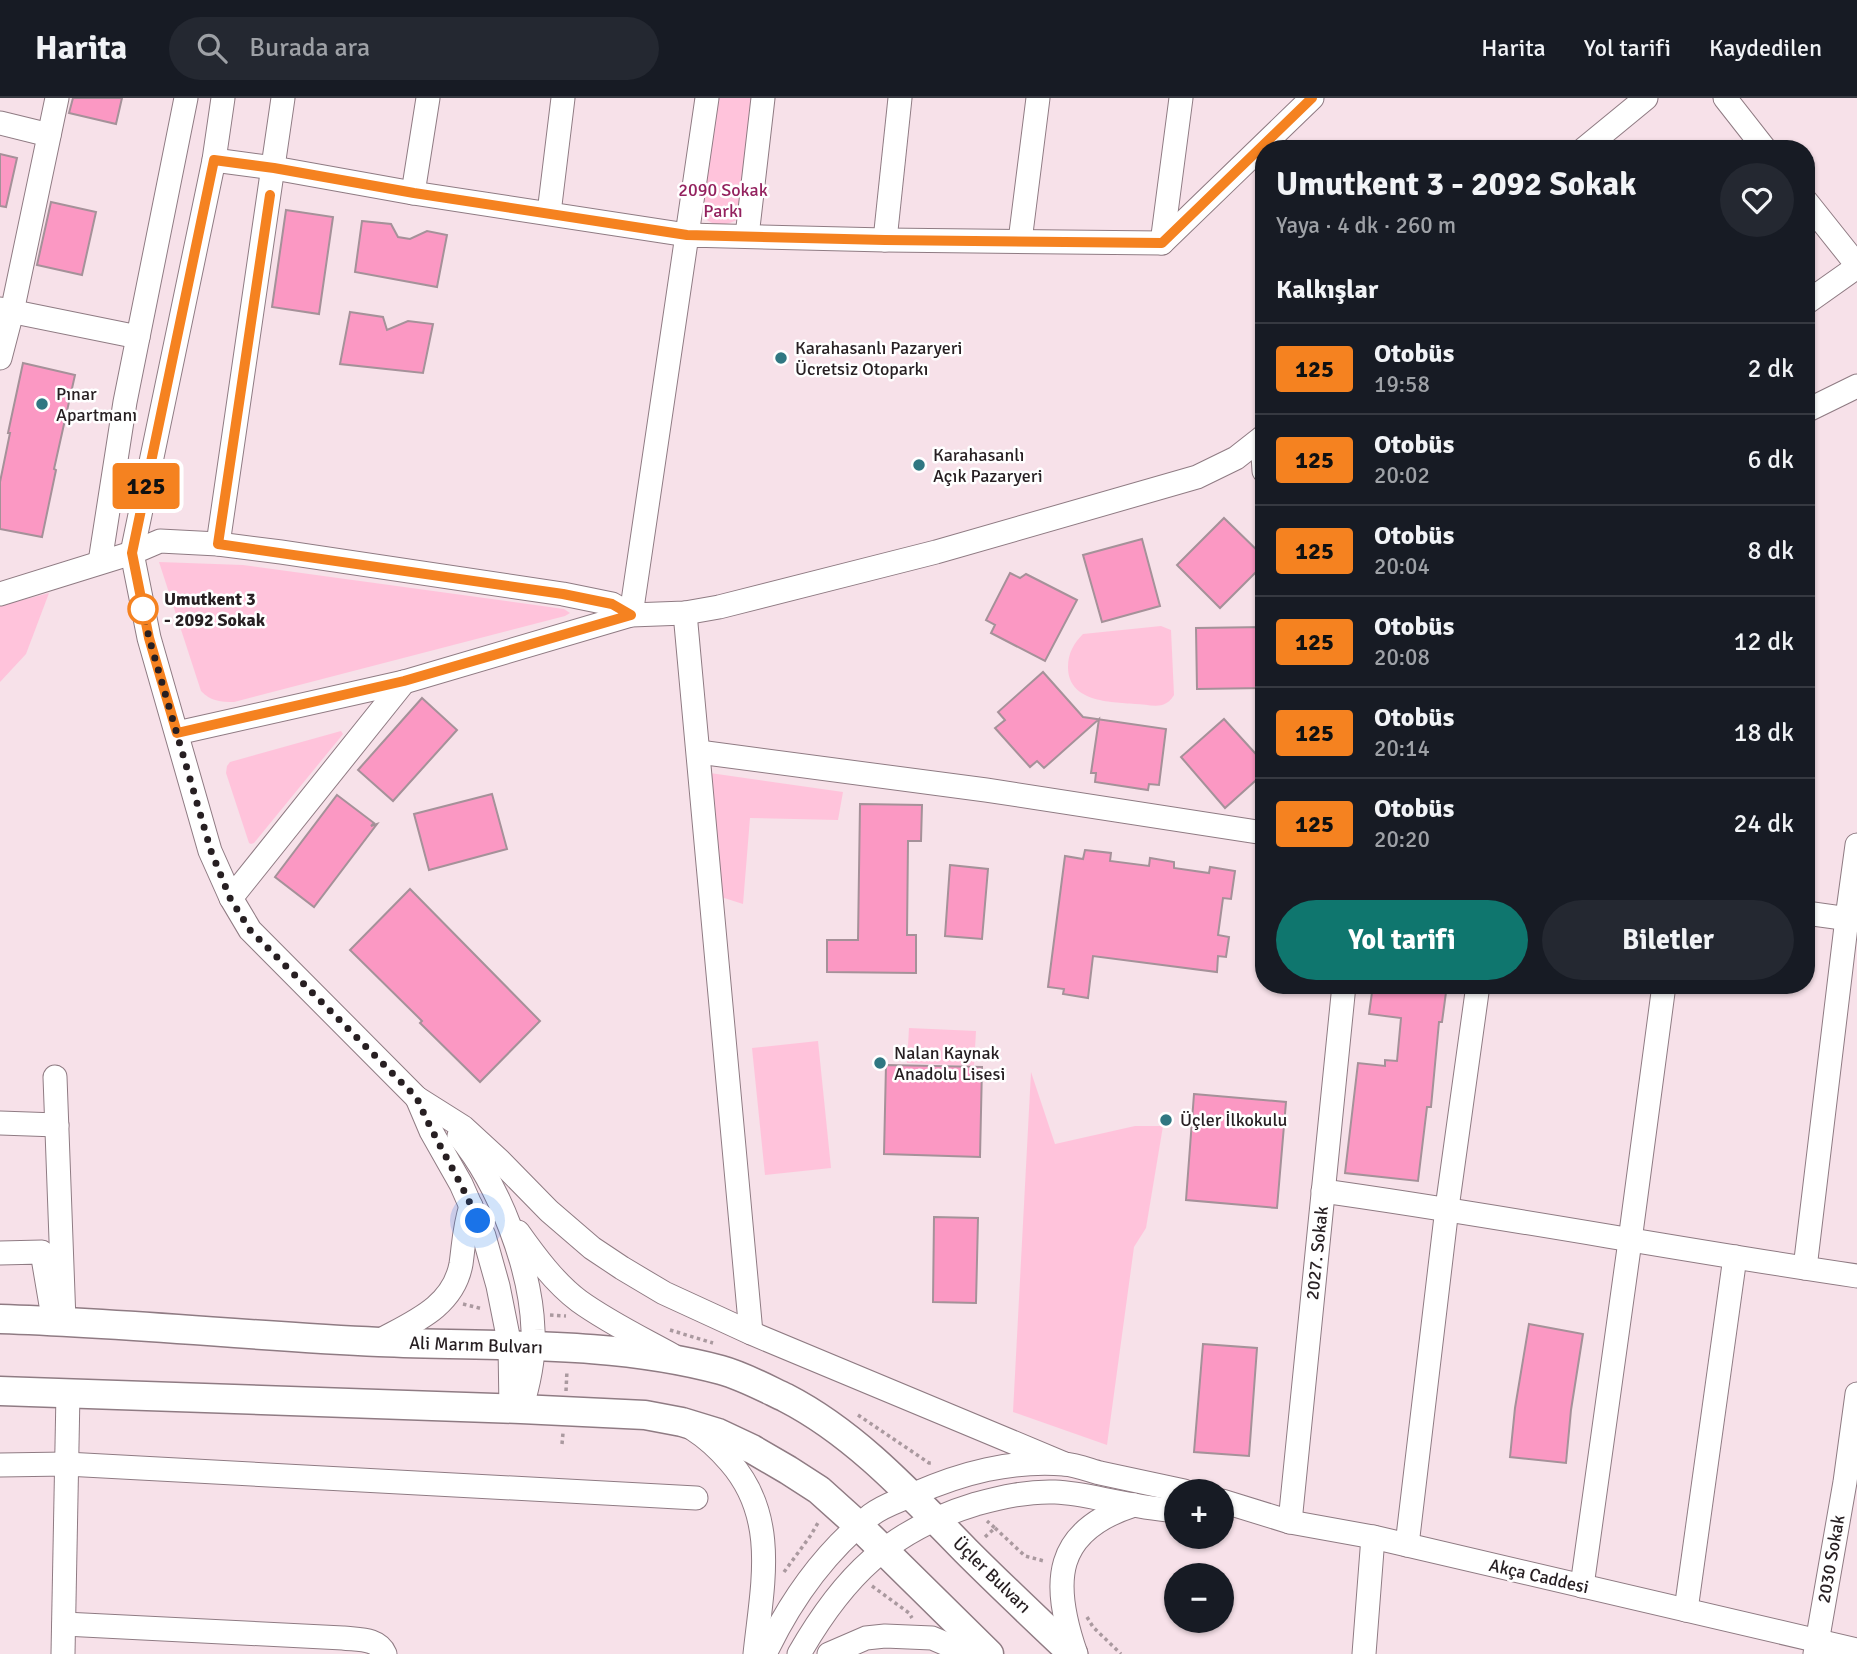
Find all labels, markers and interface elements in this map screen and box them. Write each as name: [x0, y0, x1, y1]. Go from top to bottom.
search box: [169, 17, 659, 80]
text: Harita: [35, 28, 127, 69]
icon: search: [193, 29, 231, 67]
text: Burada ara: [249, 32, 370, 64]
text: Harita: [1481, 33, 1546, 63]
text: Yol tarifi: [1584, 33, 1671, 63]
text: Kaydedilen: [1709, 33, 1822, 63]
button: heart: [1720, 163, 1794, 237]
text: Umutkent 3 - 2092 Sokak: [1276, 164, 1637, 205]
park label: 2090 Sokak Parkı: [678, 179, 768, 222]
text: Yaya · 4 dk · 260 m: [1276, 211, 1456, 240]
text: Kalkışlar: [1276, 274, 1378, 306]
place label: Karahasanlı Pazaryeri Ücretsiz Otoparkı: [795, 337, 962, 380]
text: Otobüs: [1374, 338, 1454, 370]
marker: Karahasanlı Pazaryeri Ücretsiz Otoparkı: [773, 350, 789, 366]
text: 2 dk: [1747, 353, 1794, 385]
text: 125: [1295, 354, 1334, 384]
text: 19:58: [1374, 370, 1430, 399]
place label: Pınar Apartmanı: [56, 383, 137, 426]
marker: Pınar Apartmanı: [34, 396, 50, 412]
text: Otobüs: [1374, 429, 1454, 461]
place label: Karahasanlı Açık Pazaryeri: [933, 444, 1043, 487]
text: 6 dk: [1747, 444, 1794, 476]
text: 125: [1295, 445, 1334, 475]
marker: Karahasanlı Açık Pazaryeri: [911, 457, 927, 473]
text: 20:02: [1374, 461, 1430, 490]
line badge: 125: [106, 463, 186, 509]
text: 125: [127, 471, 165, 501]
text: Otobüs: [1374, 520, 1454, 552]
text: 8 dk: [1747, 535, 1794, 567]
text: 125: [1295, 536, 1334, 566]
text: 20:04: [1374, 552, 1430, 581]
place label: Umutkent 3 - 2092 Sokak: [164, 588, 266, 631]
marker: Umutkent 3 - 2092 Sokak: [128, 594, 158, 624]
text: Otobüs: [1374, 611, 1454, 643]
text: 12 dk: [1733, 626, 1794, 658]
text: 125: [1295, 627, 1334, 657]
text: 20:08: [1374, 643, 1430, 672]
text: Otobüs: [1374, 702, 1454, 734]
text: 18 dk: [1733, 717, 1794, 749]
text: 125: [1295, 718, 1334, 748]
text: 20:14: [1374, 734, 1430, 763]
text: Otobüs: [1374, 793, 1454, 825]
text: 24 dk: [1733, 808, 1794, 840]
text: 125: [1295, 809, 1334, 839]
text: 20:20: [1374, 825, 1430, 854]
button: Yol tarifi: [1276, 900, 1528, 980]
button: Biletler: [1542, 900, 1794, 980]
place label: Nalan Kaynak Anadolu Lisesi: [894, 1042, 1005, 1085]
marker: Nalan Kaynak Anadolu Lisesi: [872, 1055, 888, 1071]
place label: Üçler İlkokulu: [1180, 1109, 1287, 1131]
marker: Üçler İlkokulu: [1158, 1112, 1174, 1128]
your location: [460, 1203, 495, 1238]
street label: 2027. Sokak: [1301, 1205, 1333, 1301]
street label: Ali Marım Bulvarı: [409, 1332, 543, 1358]
map controls: [1164, 1479, 1234, 1633]
button: +: [1164, 1479, 1234, 1549]
street label: 2030 Sokak: [1812, 1513, 1850, 1605]
street label: Üçler Bulvarı: [948, 1532, 1036, 1618]
street label: Akça Caddesi: [1487, 1554, 1591, 1598]
button: −: [1164, 1563, 1234, 1633]

